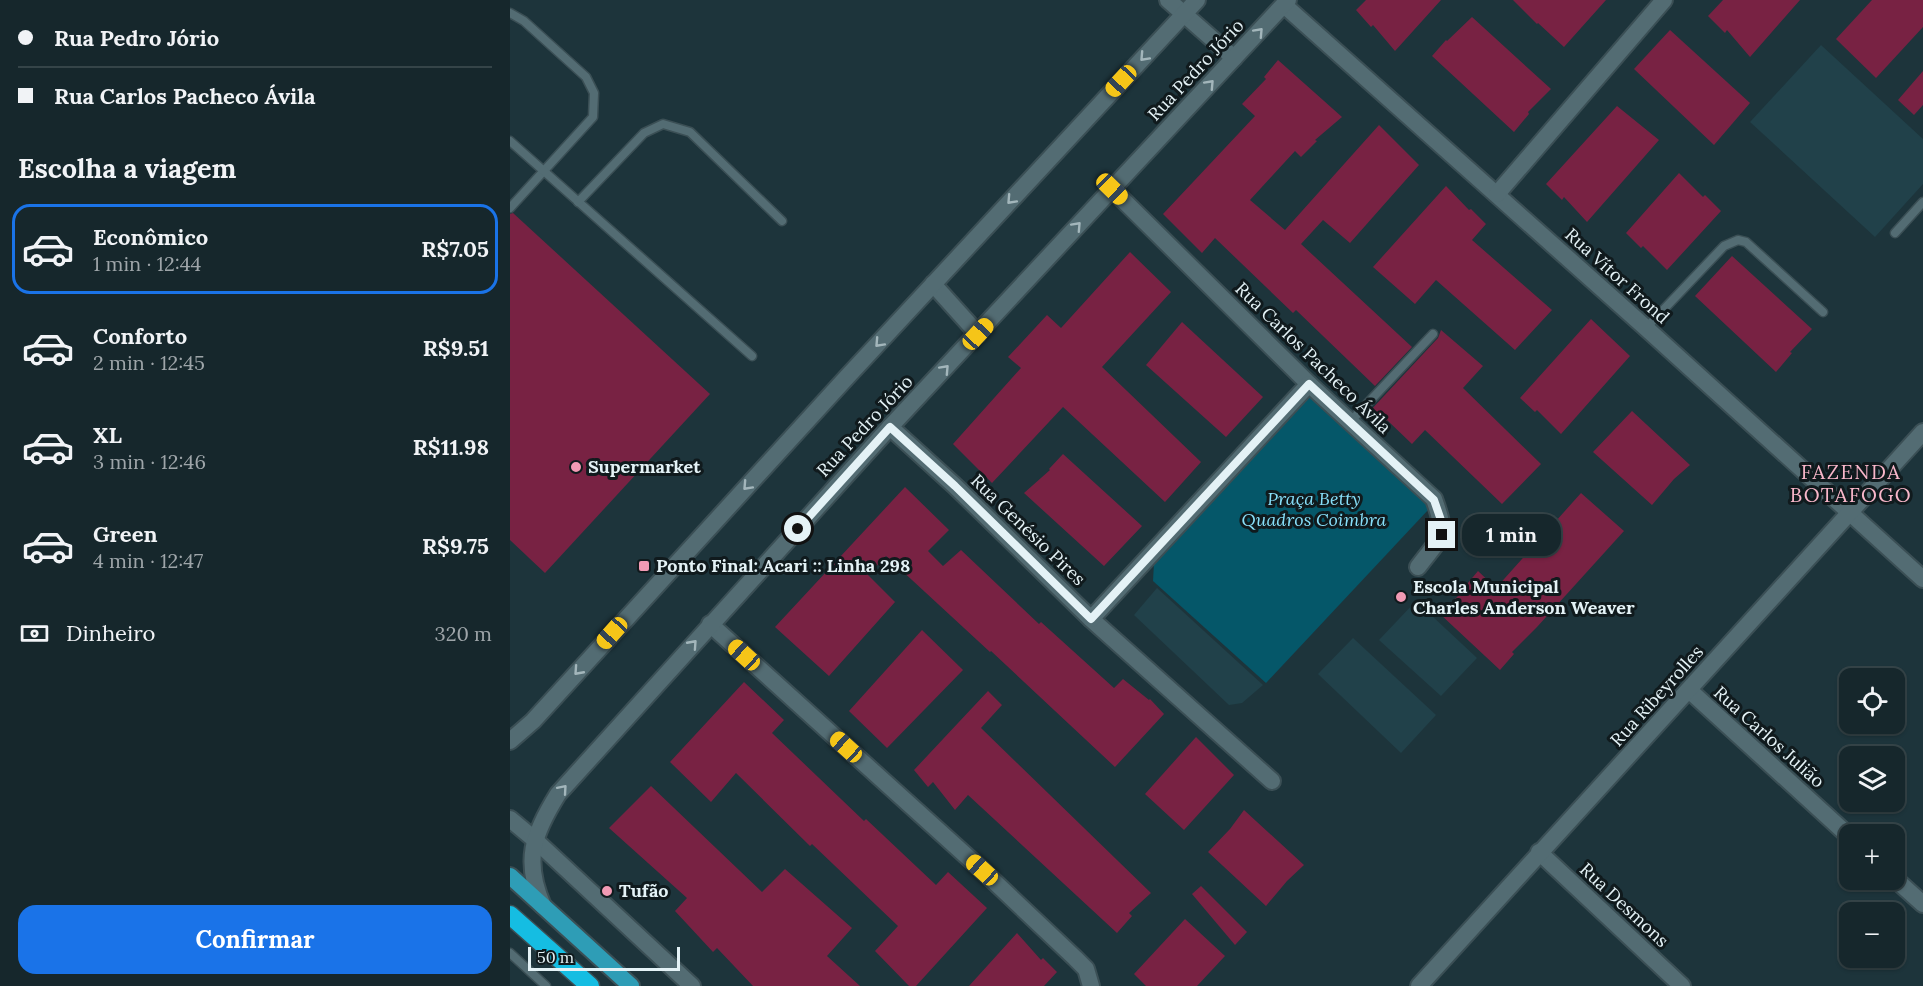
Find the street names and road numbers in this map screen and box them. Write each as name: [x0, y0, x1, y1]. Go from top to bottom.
street label: Rua Pedro Jório: [1143, 14, 1249, 125]
street label: Rua Vítor Frond: [1560, 223, 1674, 329]
street label: Rua Carlos Pacheco Ávila: [1230, 277, 1396, 438]
street label: Rua Pedro Jório: [812, 370, 918, 481]
street label: Rua Genésio Pires: [966, 469, 1090, 590]
street label: Rua Ribeyrolles: [1605, 640, 1708, 751]
street label: Rua Carlos Julião: [1709, 681, 1830, 792]
street label: Rua Desmons: [1575, 858, 1674, 952]

